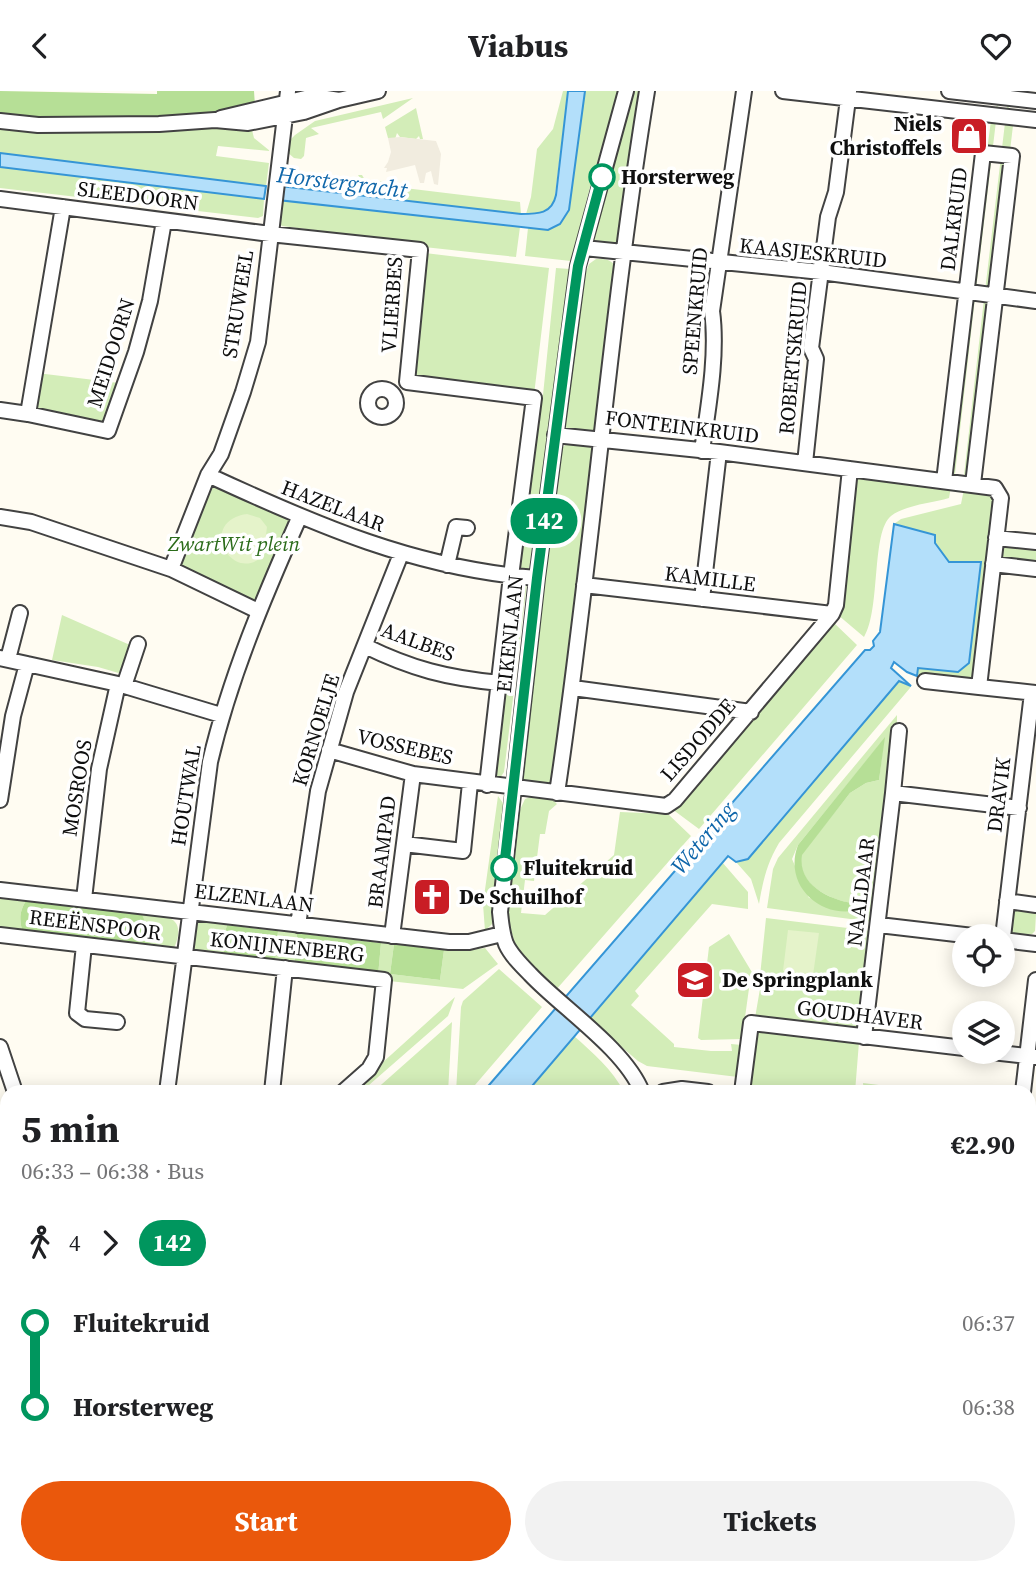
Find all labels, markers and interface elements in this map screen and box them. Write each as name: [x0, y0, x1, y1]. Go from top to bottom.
text: Viabus: [468, 24, 568, 68]
icon: back: [21, 27, 59, 65]
icon: heart: [977, 27, 1015, 65]
place label: Niels Christoffels: [830, 109, 942, 162]
shop icon: Niels Christoffels: [948, 115, 990, 157]
water label: Horstergracht: [274, 158, 410, 206]
place label: Horsterweg: [621, 162, 735, 191]
marker: Horsterweg: [589, 164, 615, 190]
street label: DALKRUID: [933, 166, 974, 272]
street label: SLEEDOORN: [76, 174, 200, 217]
street label: KAASJESKRUID: [738, 230, 888, 275]
street label: SPEENKRUID: [674, 246, 715, 376]
street label: STRUWEEL: [215, 248, 260, 360]
street label: VLIERBES: [374, 256, 409, 354]
street label: ROBERTSKRUID: [771, 280, 814, 436]
street label: MEIDOORN: [79, 295, 142, 411]
street label: FONTEINKRUID: [603, 403, 761, 450]
street label: HAZELAAR: [277, 472, 389, 539]
line badge: 142: [504, 498, 584, 544]
text: 142: [524, 504, 564, 537]
park label: ZwartWit plein: [167, 529, 300, 558]
street label: KAMILLE: [663, 559, 757, 598]
street label: EIKENLAAN: [489, 574, 530, 694]
street label: AALBES: [377, 615, 459, 668]
street label: KORNOELJE: [285, 670, 346, 790]
street label: LISDODDE: [654, 692, 742, 787]
street label: VOSSEBES: [354, 721, 456, 772]
street label: MOSROOS: [55, 737, 98, 838]
street label: HOUTWAL: [163, 742, 208, 848]
street label: DRAVIK: [980, 756, 1018, 834]
street label: BRAAMPAD: [360, 794, 403, 910]
water label: Wetering: [663, 794, 743, 881]
street label: NAALDAAR: [839, 835, 882, 948]
place label: Fluitekruid: [523, 853, 634, 882]
marker: Fluitekruid: [491, 855, 517, 881]
street label: ELZENLAAN: [193, 876, 315, 919]
church icon: De Schuilhof: [411, 876, 453, 918]
place label: De Schuilhof: [459, 882, 585, 911]
street label: REEËNSPOOR: [27, 902, 163, 947]
street label: KONIJNENBERG: [209, 924, 366, 969]
map controls: [952, 924, 1015, 1064]
button: locate: [952, 924, 1015, 987]
school or university icon: De Springplank: [674, 959, 716, 1001]
place label: De Springplank: [722, 965, 873, 994]
street label: GOUDHAVER: [795, 992, 925, 1037]
button: layers: [952, 1001, 1015, 1064]
text: 5 min: [21, 1103, 120, 1155]
text: €2.90: [951, 1127, 1015, 1163]
text: 06:33 – 06:38 · Bus: [21, 1155, 204, 1187]
icon: walk: [21, 1224, 59, 1262]
icon: forward: [91, 1224, 129, 1262]
text: 142: [153, 1226, 192, 1259]
text: 4: [69, 1227, 81, 1259]
text: Fluitekruid: [73, 1305, 210, 1341]
text: 06:37: [962, 1307, 1015, 1339]
text: Horsterweg: [73, 1389, 213, 1425]
text: 06:38: [962, 1391, 1015, 1423]
button: Start: [21, 1481, 511, 1561]
button: Tickets: [525, 1481, 1015, 1561]

